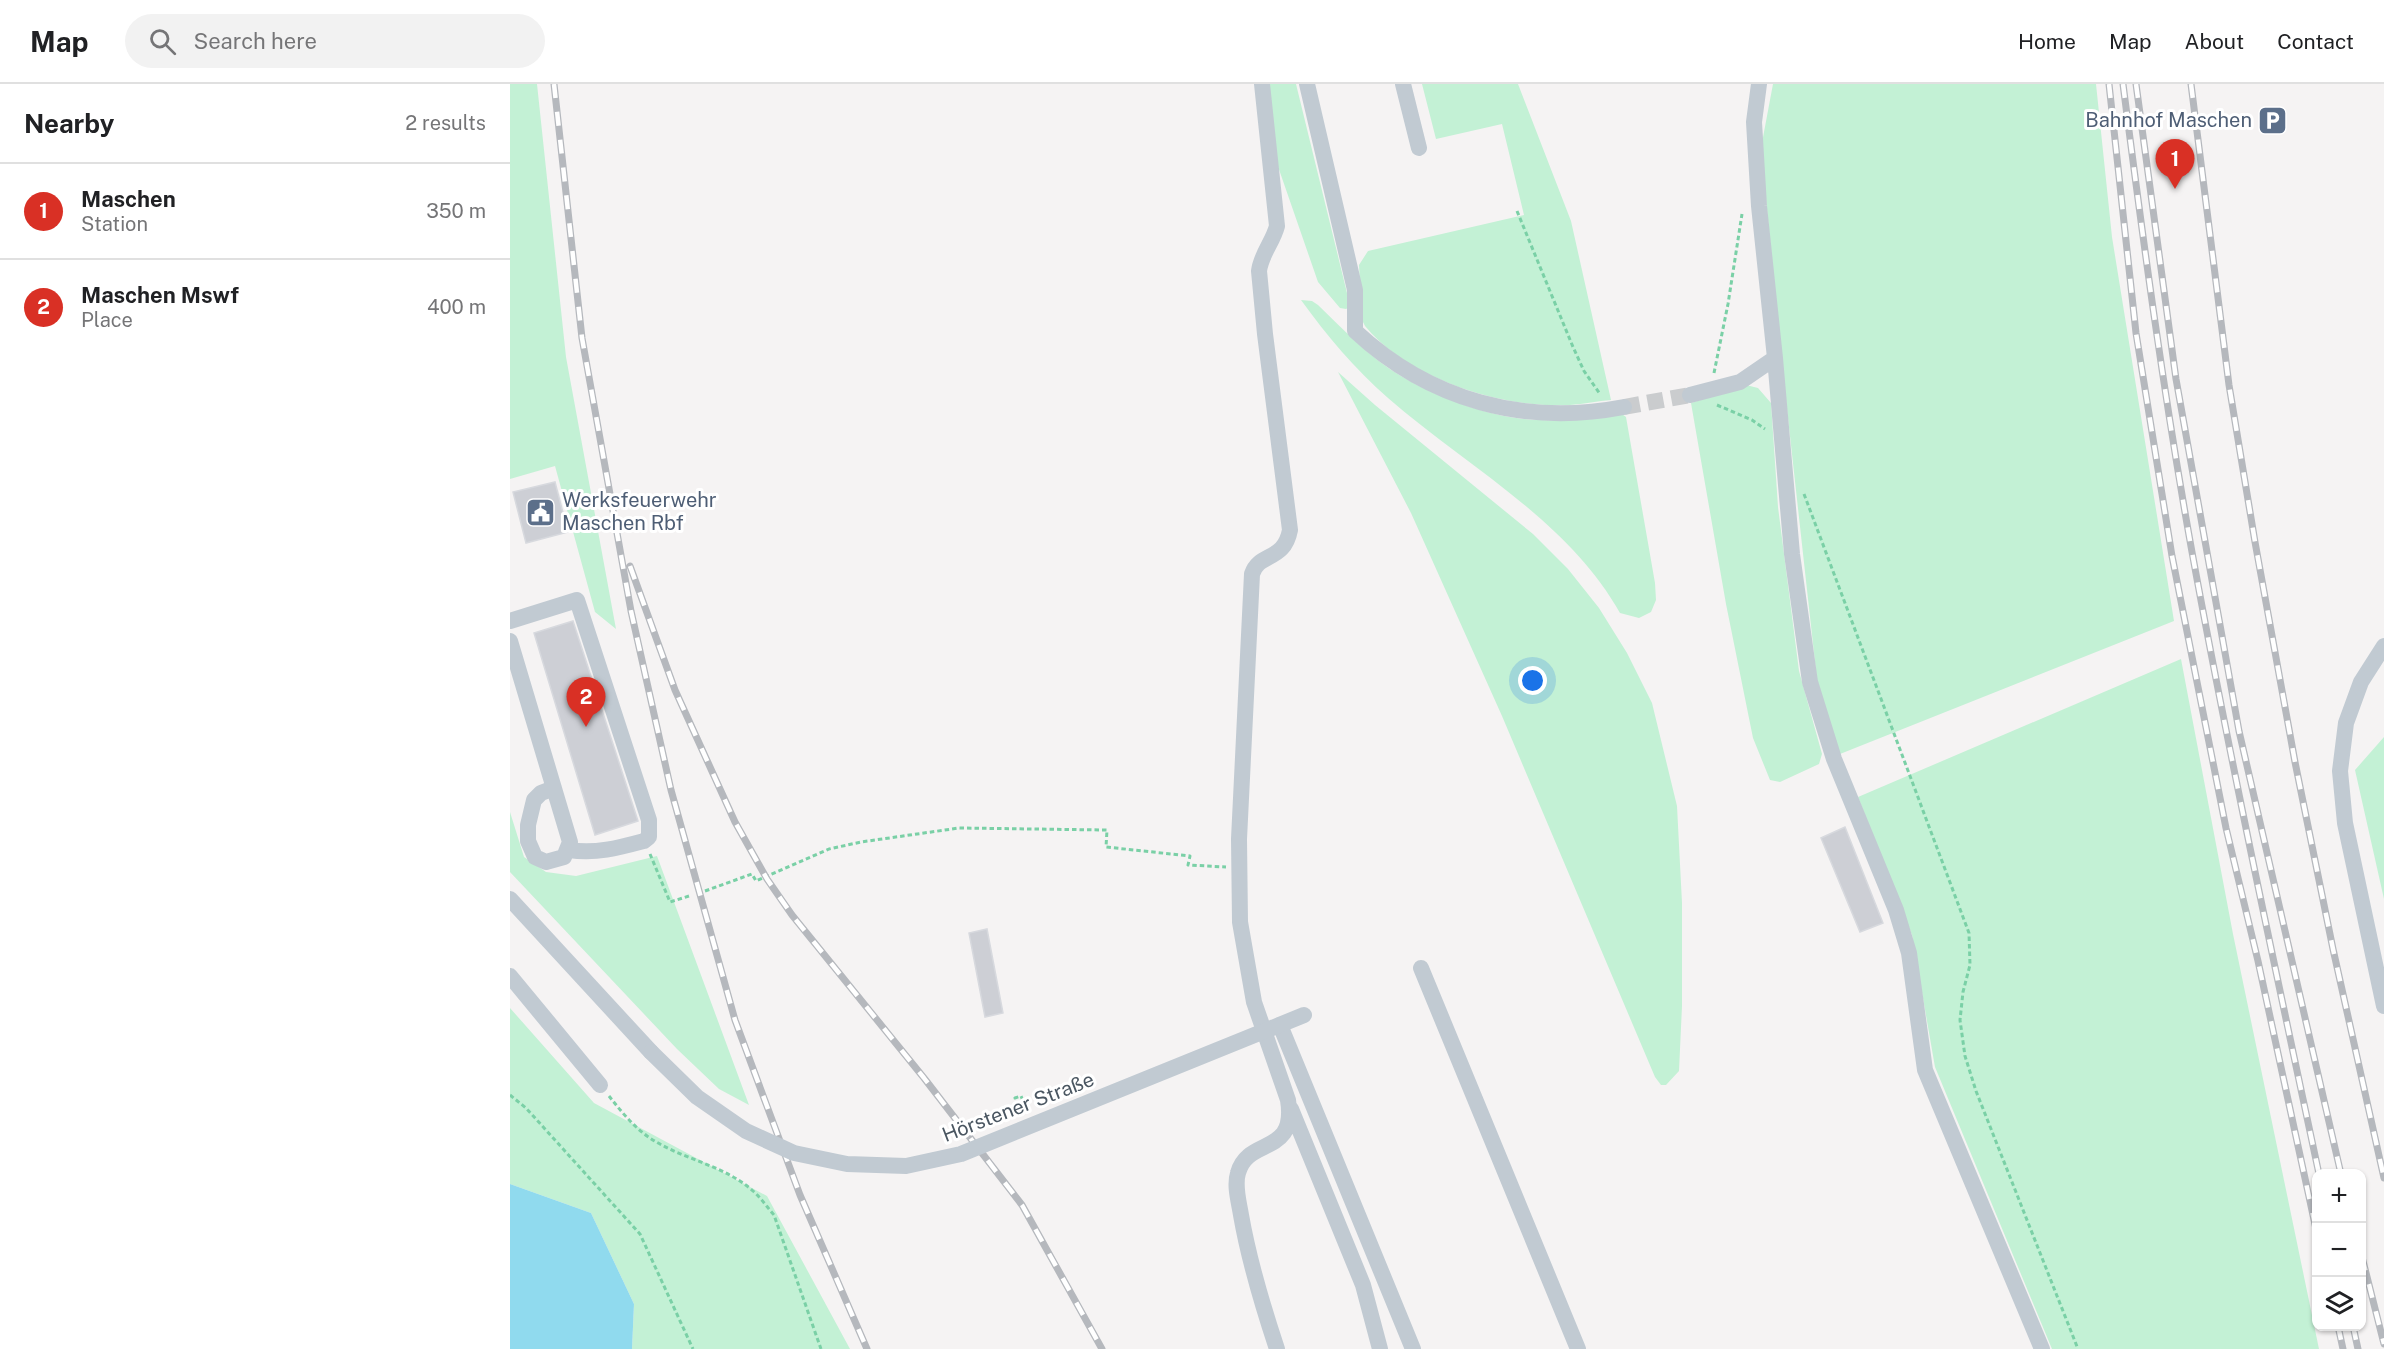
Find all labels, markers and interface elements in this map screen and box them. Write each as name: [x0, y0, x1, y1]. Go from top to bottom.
search box: [125, 14, 545, 68]
text: Map: [30, 25, 89, 58]
icon: search: [146, 25, 179, 58]
text: Search here: [194, 28, 317, 54]
text: Home: [2018, 29, 2076, 54]
text: Map: [2109, 29, 2152, 54]
text: About: [2185, 29, 2244, 54]
text: Contact: [2277, 29, 2354, 54]
parking icon: Bahnhof Maschen: [2257, 104, 2289, 136]
text: Nearby: [24, 108, 114, 139]
place label: Bahnhof Maschen: [2085, 108, 2252, 132]
text: 2 results: [405, 111, 486, 135]
pin: 1: [2156, 140, 2194, 189]
text: Maschen: [81, 186, 176, 212]
text: 1: [39, 199, 48, 223]
text: 350 m: [426, 199, 486, 223]
text: Station: [81, 212, 148, 236]
text: Maschen Mswf: [81, 282, 239, 308]
text: 2: [37, 295, 50, 319]
text: 400 m: [427, 295, 486, 319]
text: Place: [81, 308, 133, 332]
place label: Werksfeuerwehr Maschen Rbf: [562, 488, 717, 535]
public building icon: Werksfeuerwehr Maschen Rbf: [525, 496, 557, 528]
your location: [1518, 666, 1547, 695]
pin: 2: [566, 678, 606, 727]
street label: Hörstener Straße: [939, 1067, 1097, 1147]
map controls: [2312, 1169, 2366, 1331]
button: +: [2312, 1169, 2366, 1223]
button: −: [2312, 1223, 2366, 1277]
button: layers: [2312, 1277, 2366, 1331]

